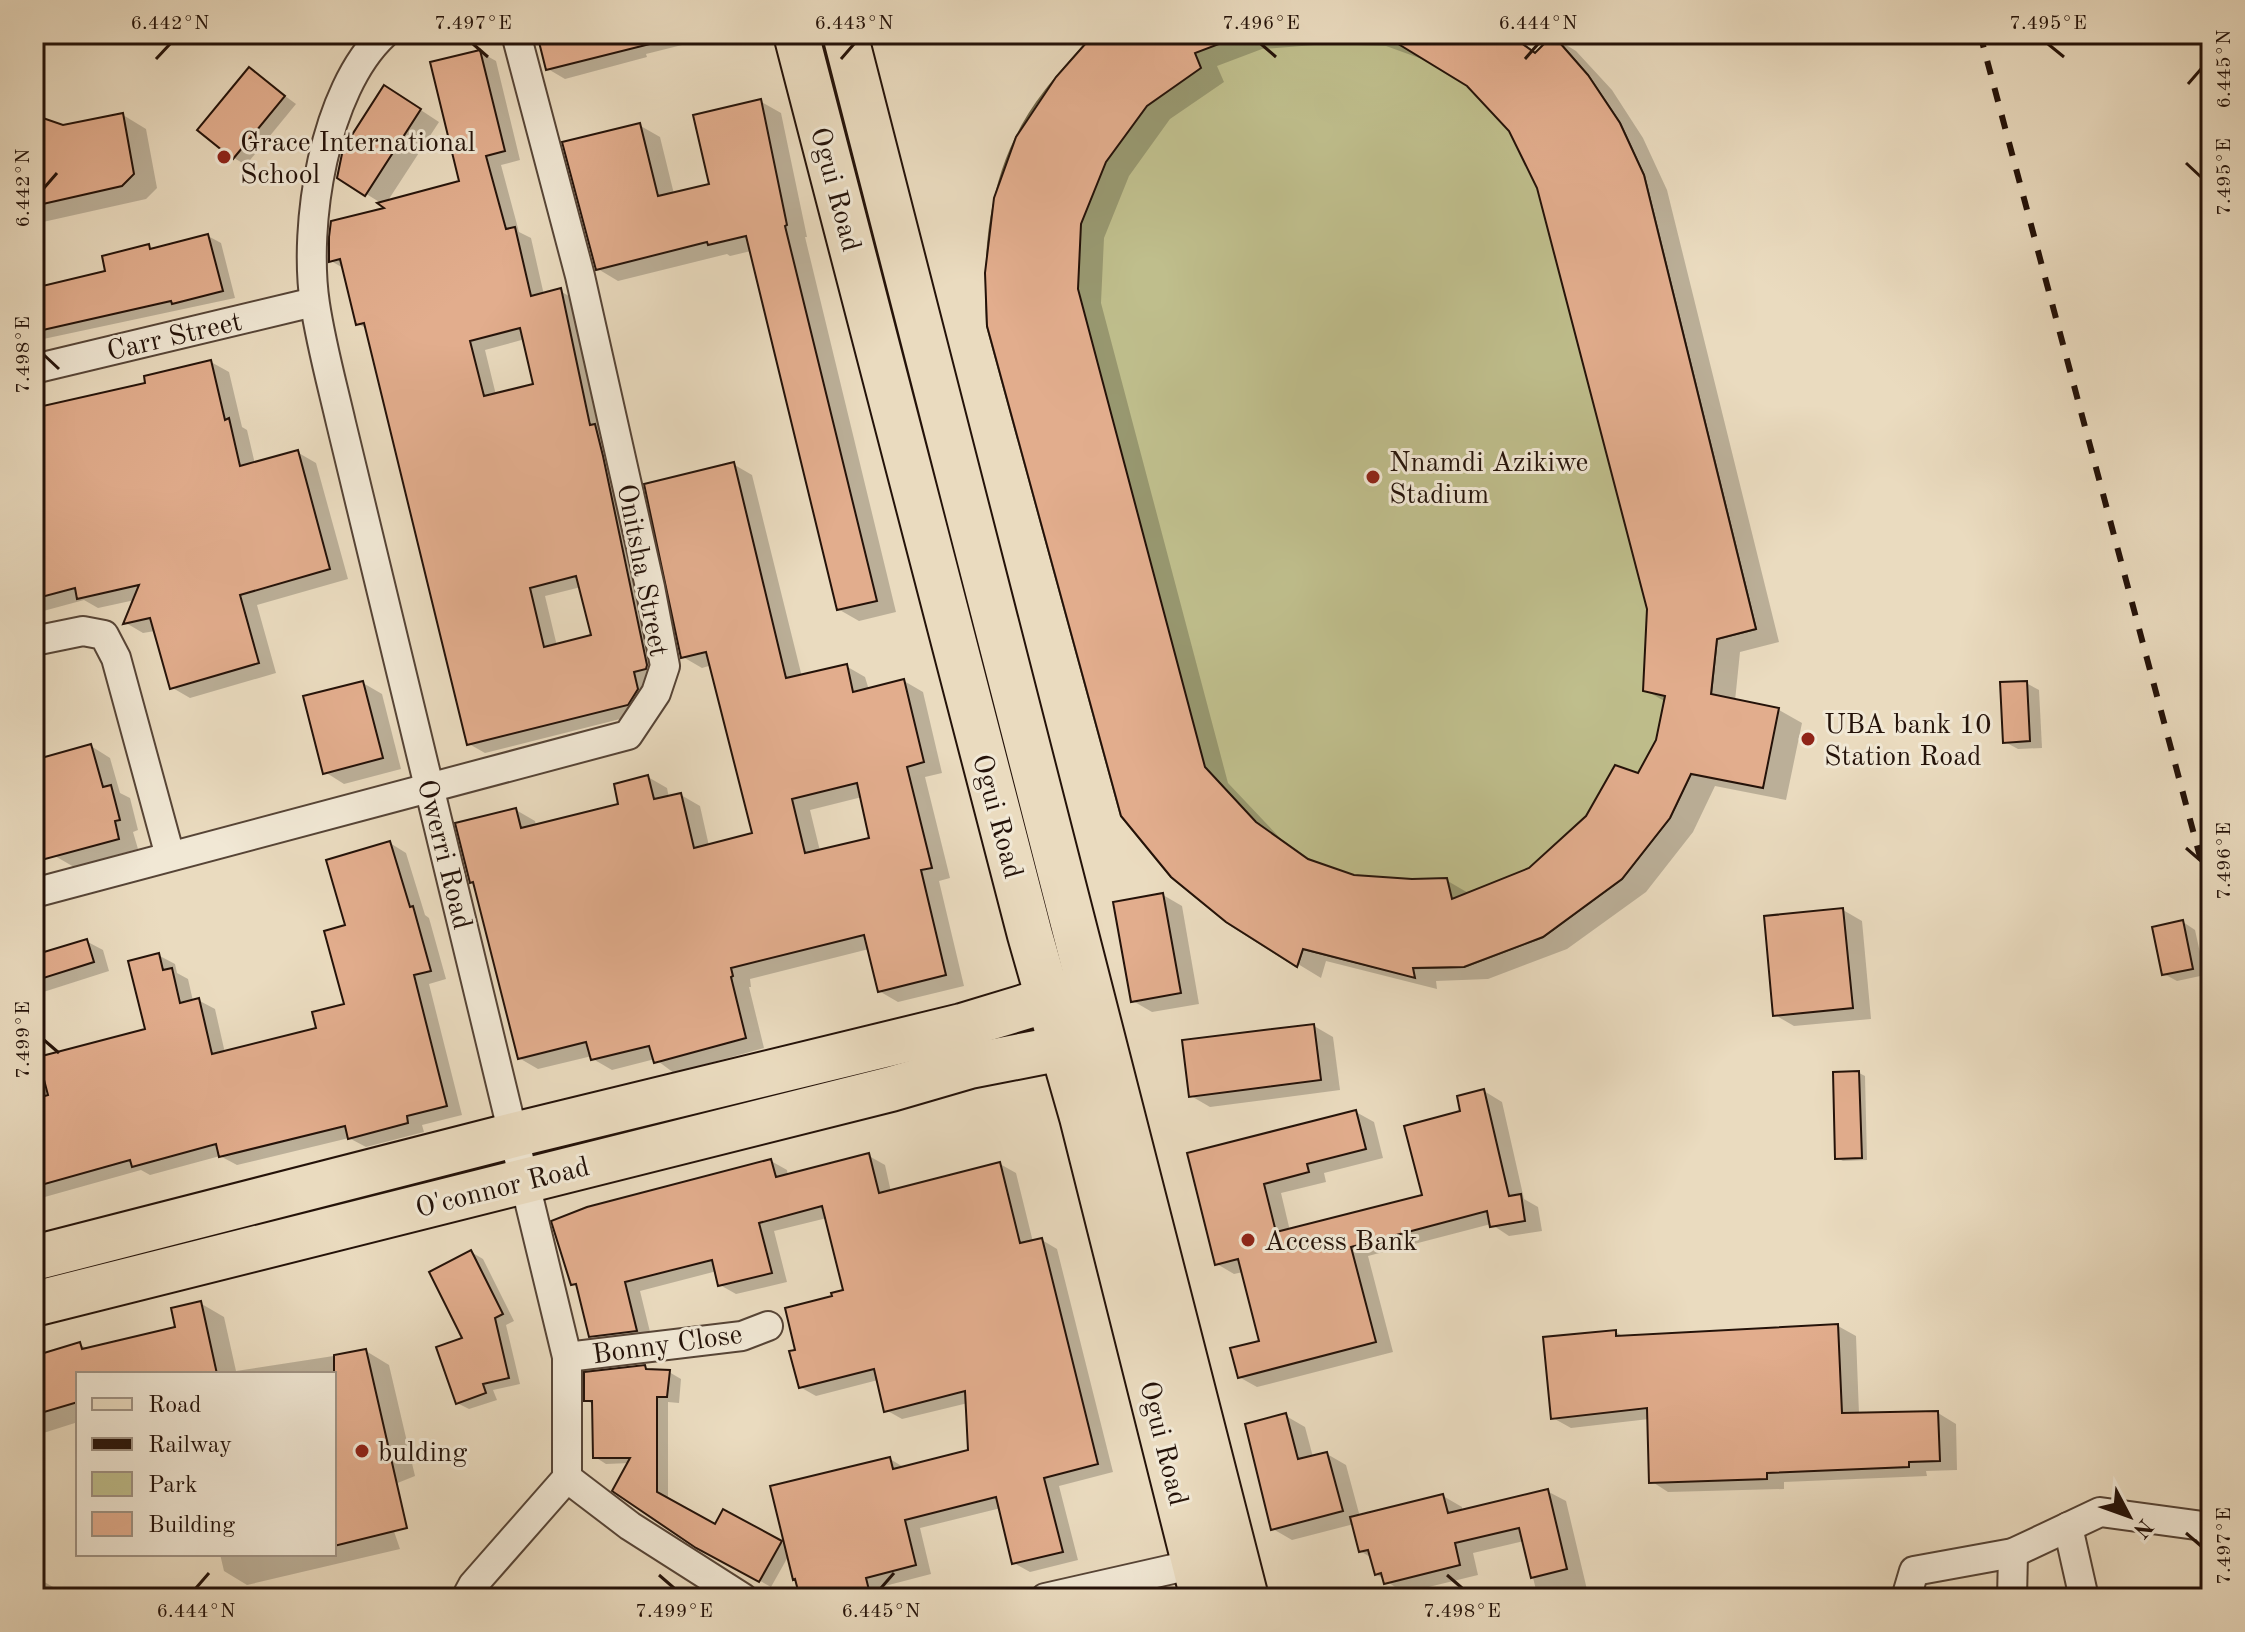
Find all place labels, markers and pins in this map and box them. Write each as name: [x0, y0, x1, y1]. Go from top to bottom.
place label: Grace International School: [240, 130, 475, 190]
marker: Grace International School: [215, 148, 233, 166]
place label: Nnamdi Azikiwe Stadium: [1389, 450, 1588, 510]
marker: Nnamdi Azikiwe Stadium: [1364, 468, 1382, 486]
place label: UBA bank 10 Station Road: [1824, 712, 1991, 772]
marker: UBA bank 10 Station Road: [1799, 730, 1817, 748]
place label: Access Bank: [1264, 1229, 1418, 1257]
marker: Access Bank: [1239, 1231, 1257, 1249]
place label: bulding: [378, 1440, 467, 1468]
marker: bulding: [353, 1442, 371, 1460]

